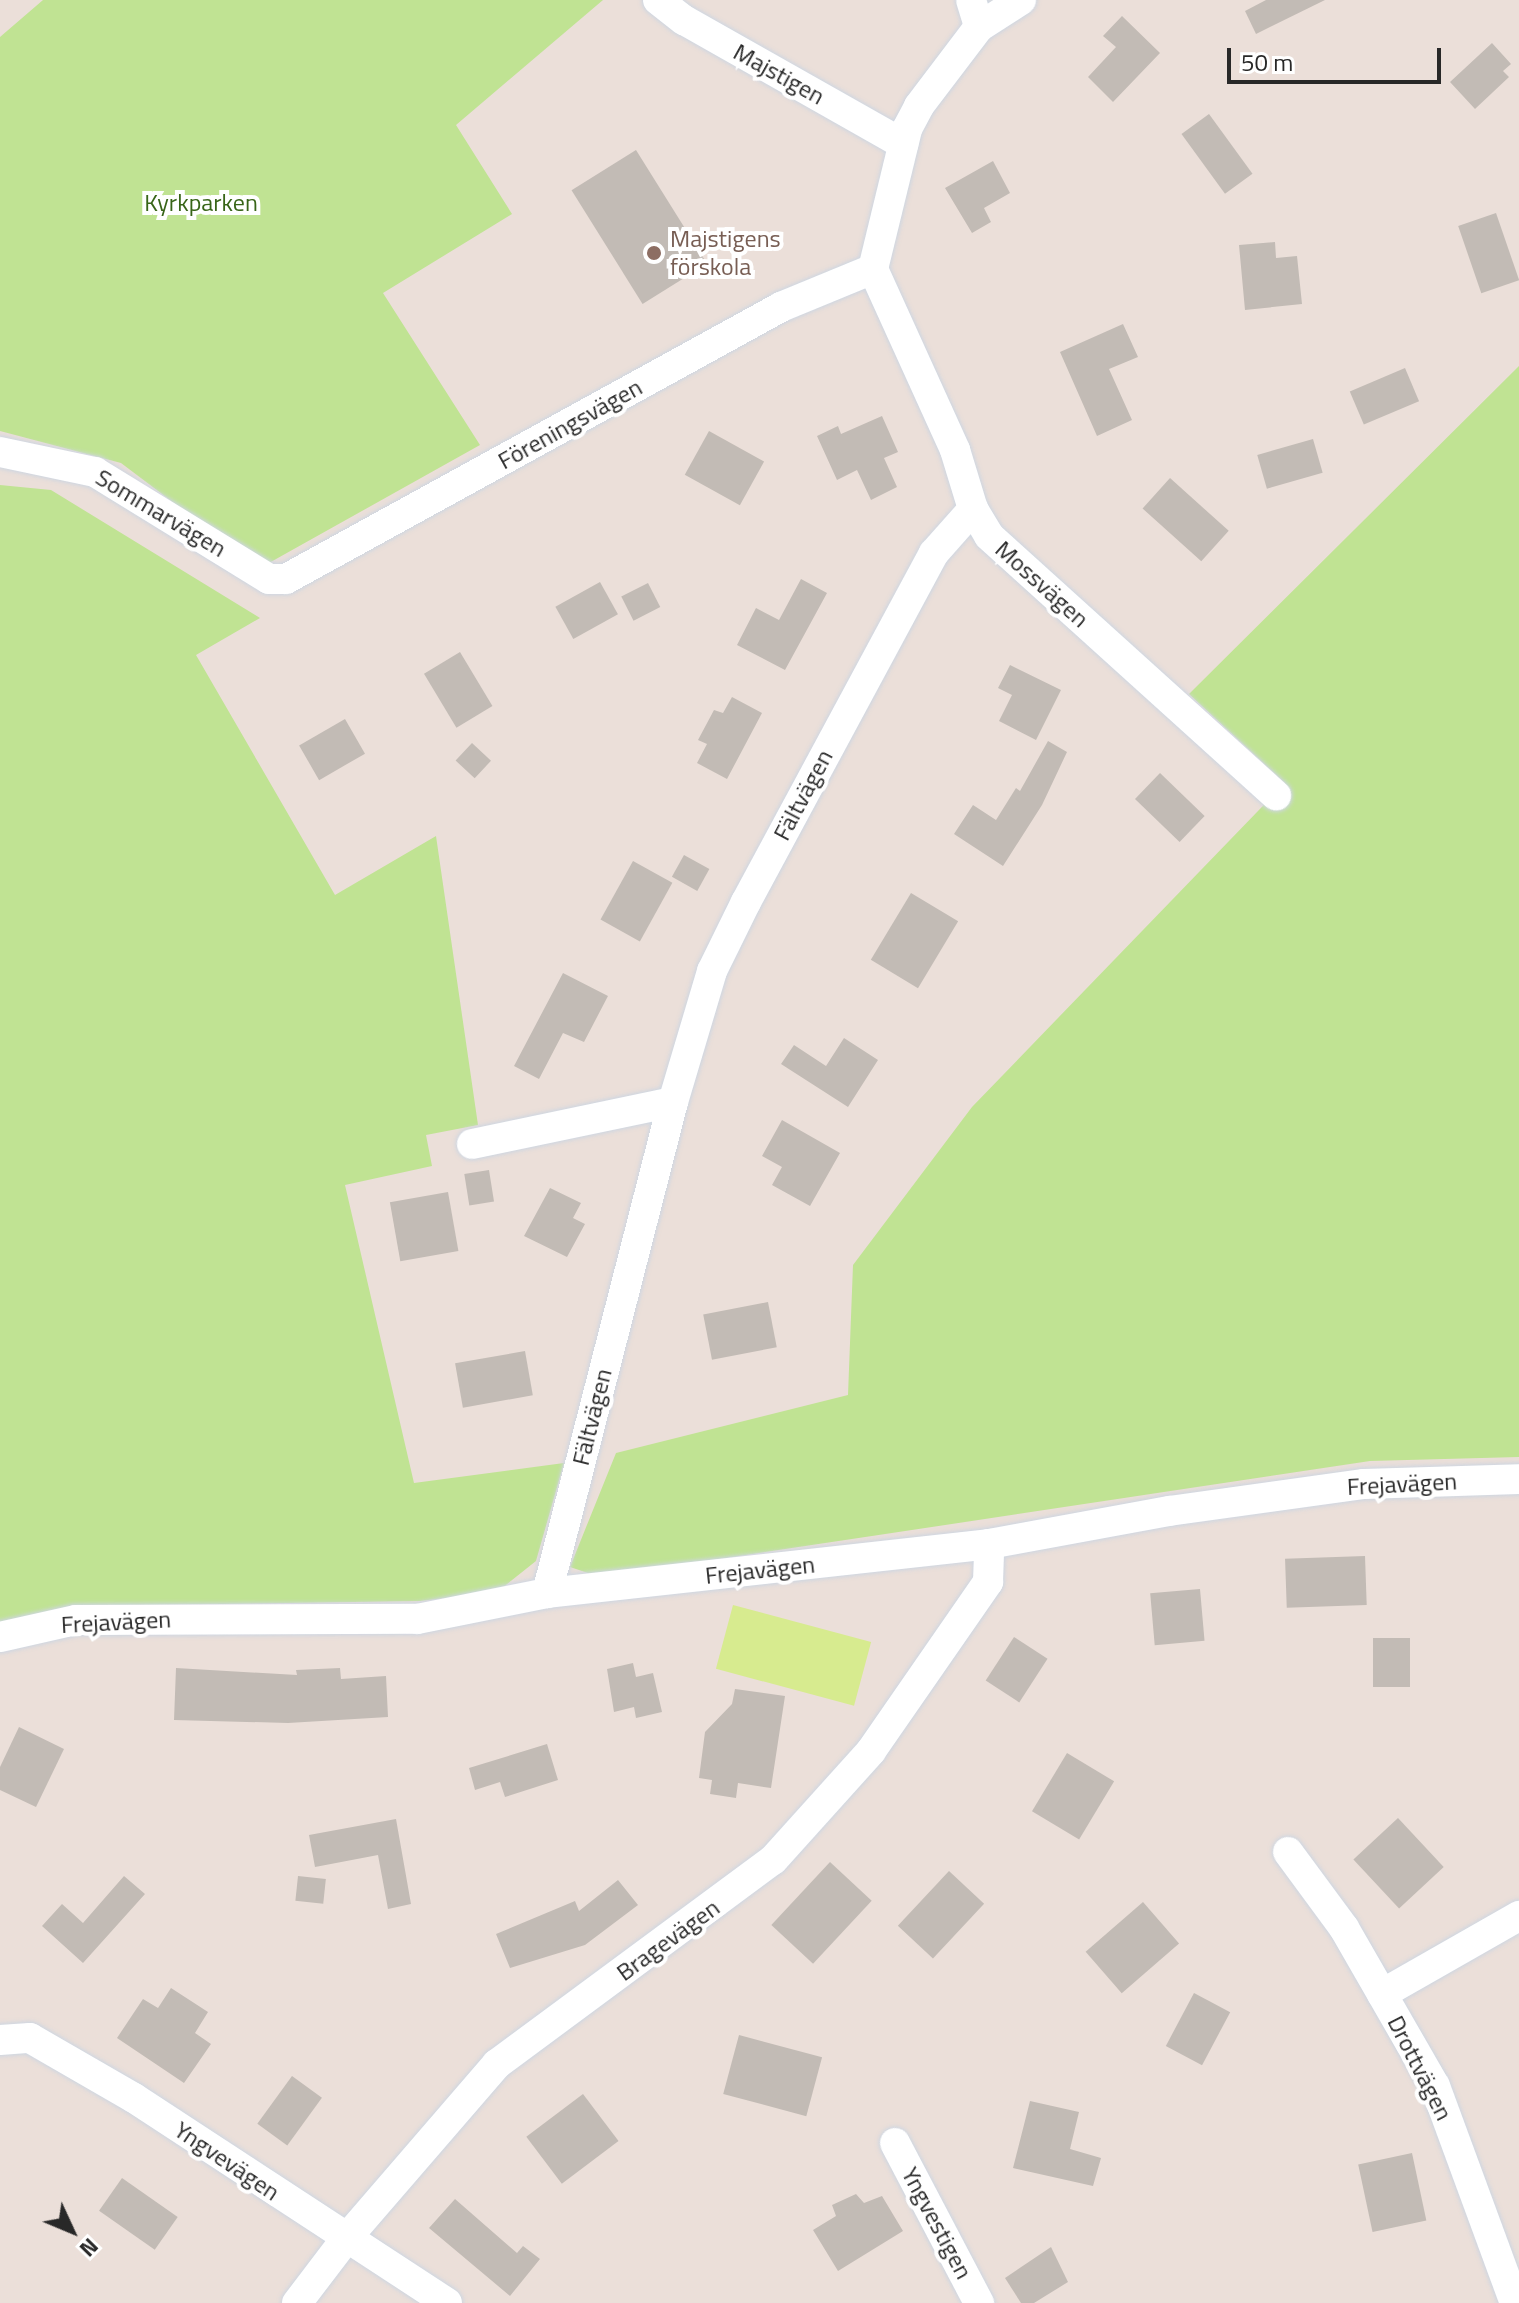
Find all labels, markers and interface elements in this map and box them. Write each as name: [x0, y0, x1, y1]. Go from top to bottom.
scale bar: [1231, 32, 1445, 82]
street label: Majstigen: [728, 37, 830, 111]
text: 50 m: [1241, 44, 1293, 80]
park label: Kyrkparken: [144, 189, 258, 217]
place label: Majstigens förskola: [670, 225, 781, 281]
marker: Majstigens förskola: [645, 244, 663, 262]
street label: Föreningsvägen: [493, 373, 647, 475]
street label: Sommarvägen: [91, 463, 231, 563]
street label: Mossvägen: [989, 535, 1095, 633]
street label: Fältvägen: [767, 745, 839, 845]
street label: Fältvägen: [566, 1366, 618, 1468]
street label: Frejavägen: [1346, 1467, 1458, 1501]
street label: Frejavägen: [704, 1550, 816, 1590]
street label: Frejavägen: [60, 1605, 172, 1639]
street label: Bragevägen: [611, 1893, 725, 1987]
street label: Drottvägen: [1381, 2011, 1459, 2125]
street label: Yngvevägen: [169, 2115, 285, 2207]
street label: Yngvestigen: [896, 2162, 978, 2284]
north arrow: [32, 2191, 112, 2271]
text: N: [72, 2230, 107, 2265]

